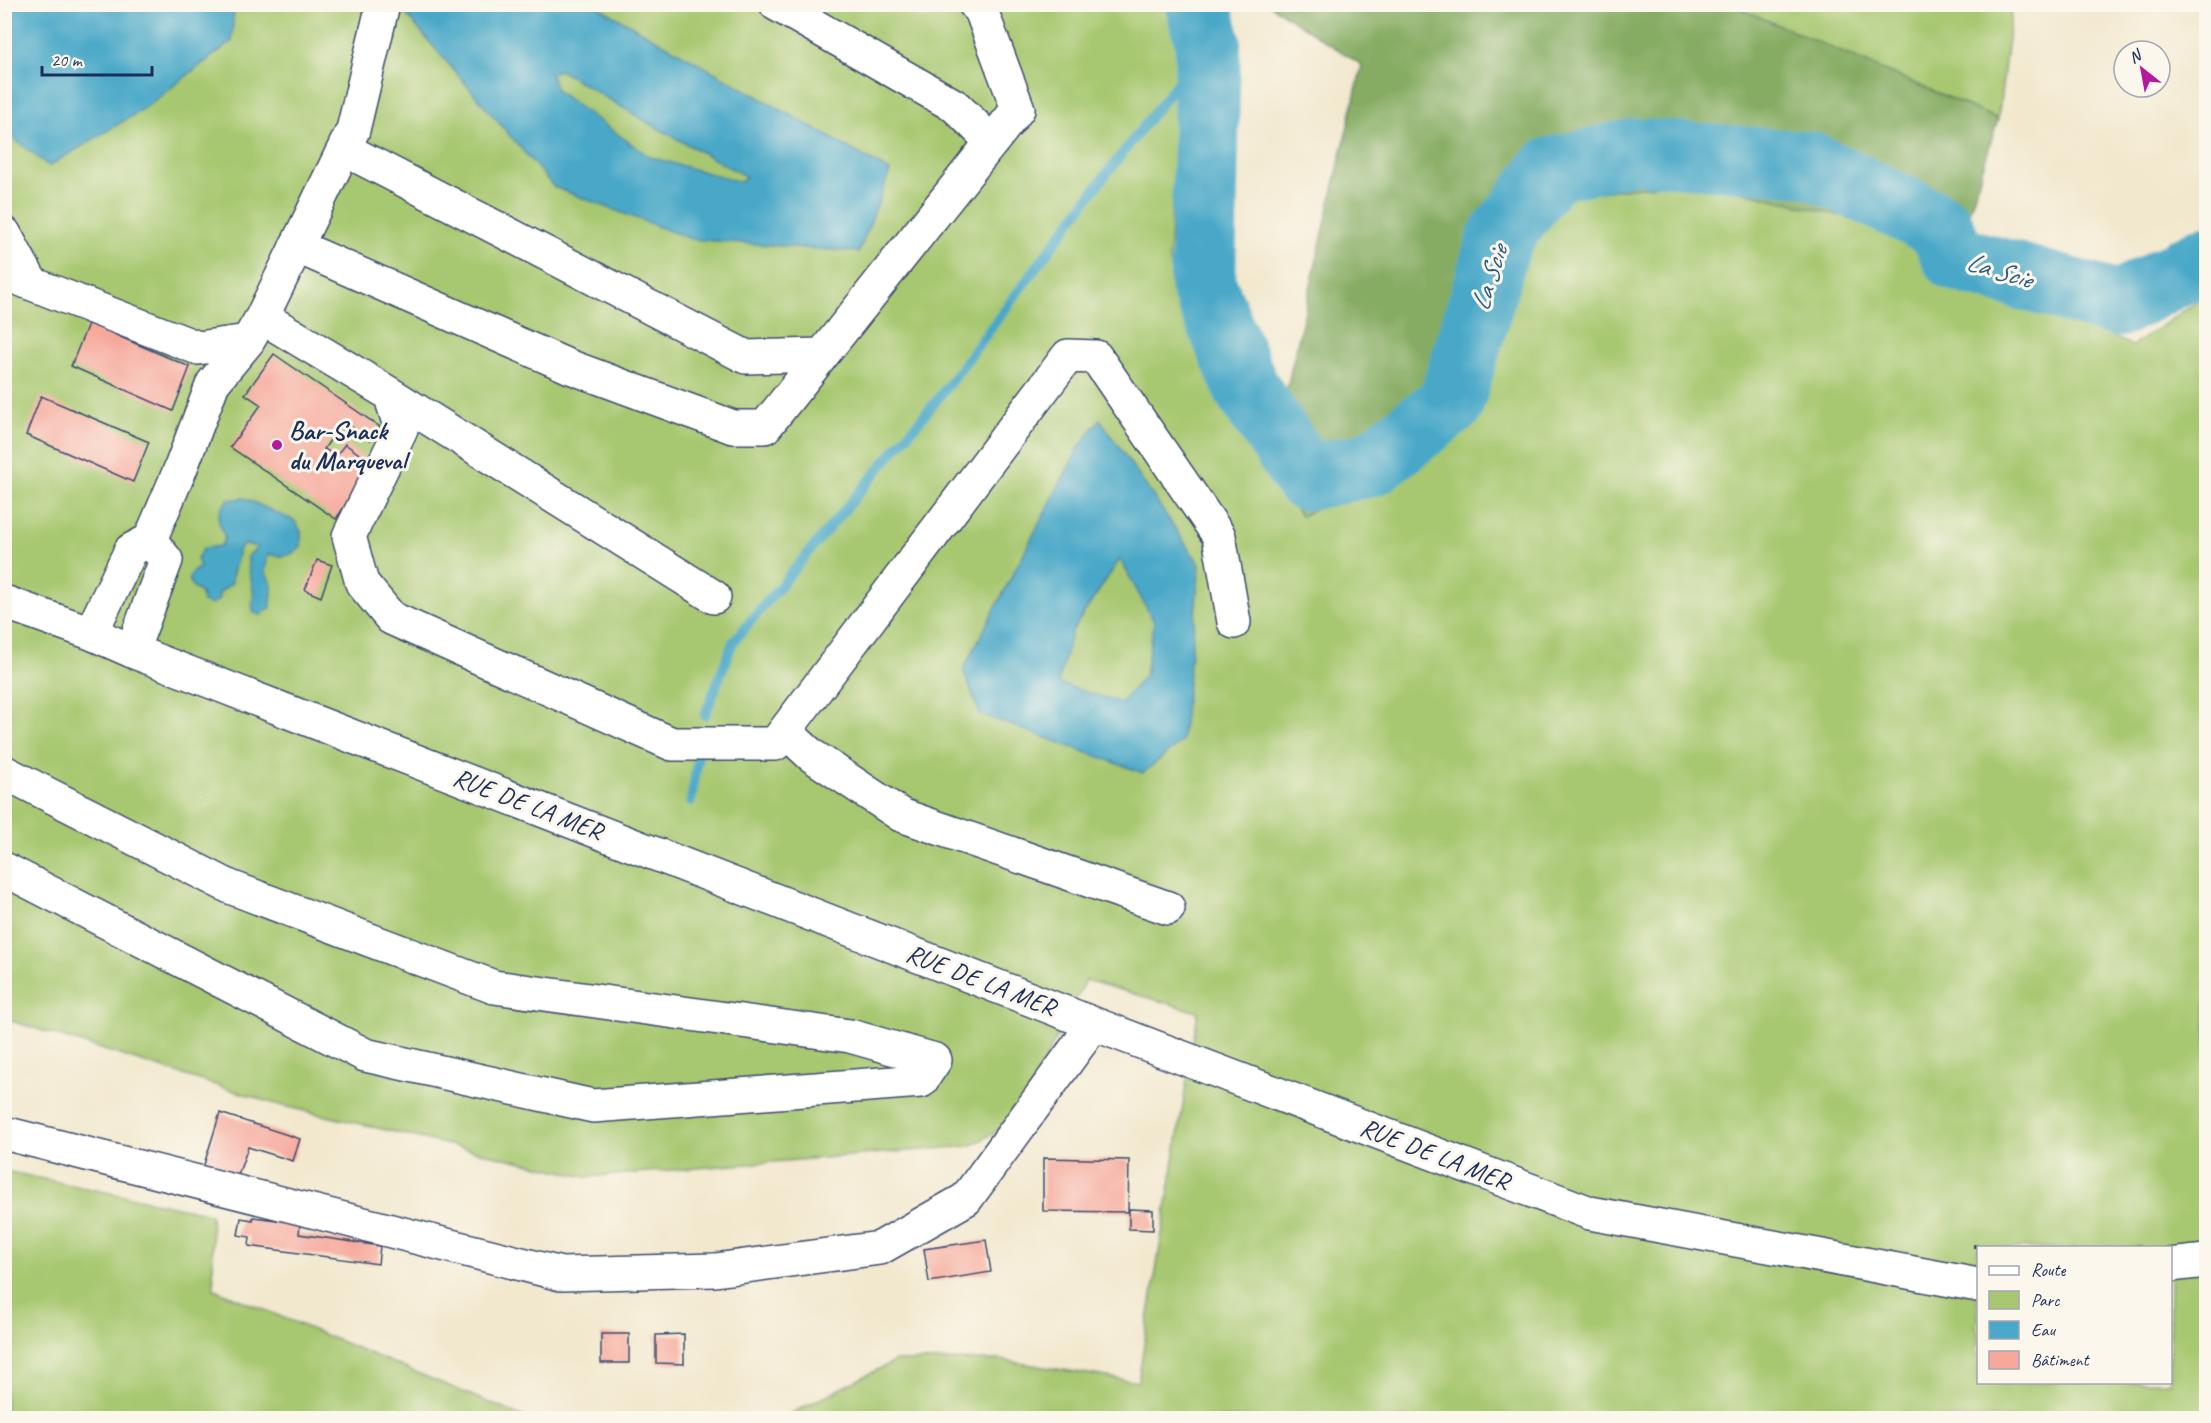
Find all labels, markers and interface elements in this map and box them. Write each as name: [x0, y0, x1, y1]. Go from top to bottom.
scale bar: [42, 39, 152, 77]
north arrow: [2112, 39, 2172, 99]
text: N: [2125, 44, 2147, 68]
text: 20 m: [51, 49, 84, 71]
water label: La Scie: [1463, 237, 1517, 315]
water label: La Scie: [1962, 244, 2040, 297]
place label: Bar-Snack du Marqueval: [289, 414, 410, 477]
marker: Bar-Snack du Marqueval: [270, 438, 284, 452]
street label: RUE DE LA MER: [449, 760, 610, 849]
street label: RUE DE LA MER: [902, 936, 1063, 1025]
street label: RUE DE LA MER: [1356, 1110, 1517, 1199]
legend: [1977, 1246, 2172, 1384]
text: Route: [2031, 1259, 2066, 1281]
text: Parc: [2031, 1289, 2060, 1311]
text: Eau: [2031, 1319, 2056, 1341]
text: Bâtiment: [2031, 1349, 2091, 1371]

